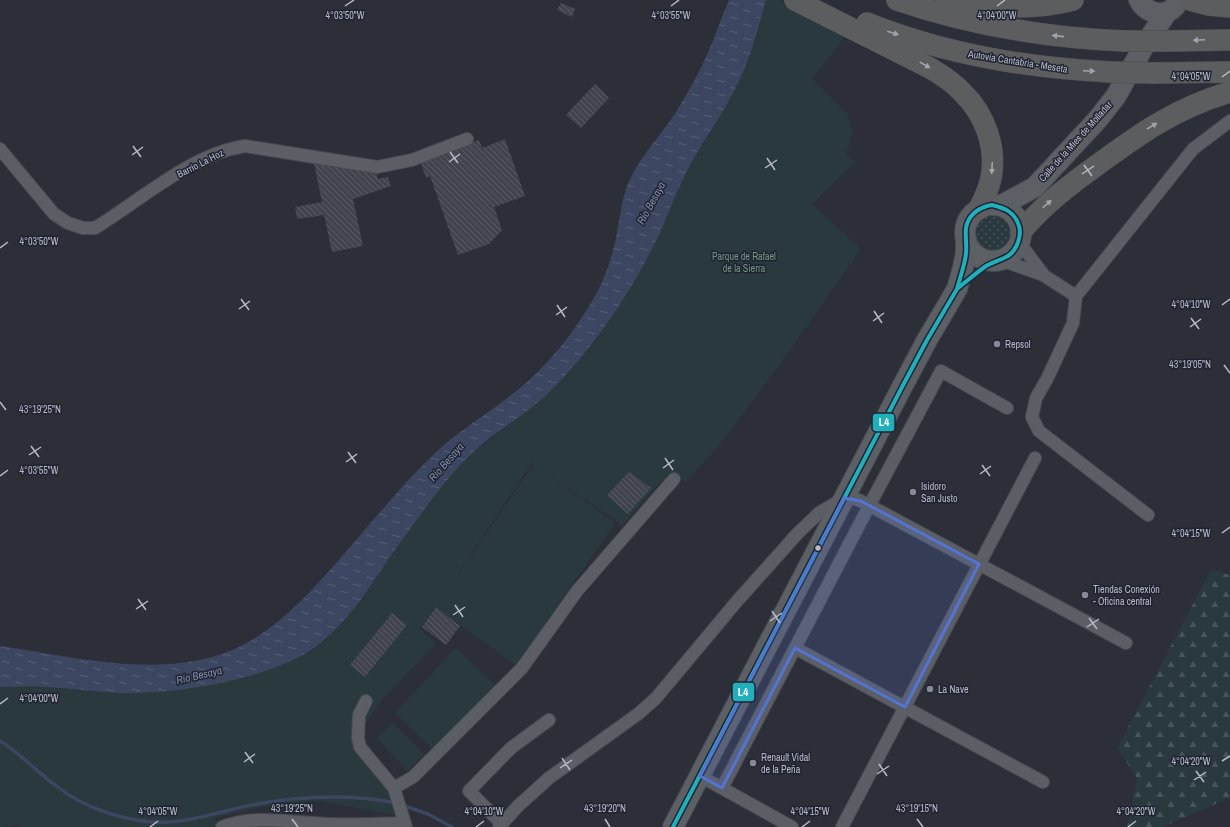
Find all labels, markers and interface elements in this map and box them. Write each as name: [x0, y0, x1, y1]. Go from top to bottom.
text: 4°03'50"W: [325, 9, 365, 22]
text: 4°03'55"W: [651, 9, 691, 22]
text: 4°04'00"W: [977, 9, 1017, 22]
one-way arrow: [888, 30, 900, 36]
one-way arrow: [1052, 33, 1064, 39]
one-way arrow: [1193, 37, 1205, 44]
street label: Autovía Cantabria - Meseta: [966, 47, 1069, 76]
one-way arrow: [919, 62, 931, 69]
one-way arrow: [1083, 67, 1095, 74]
text: 4°04'05"W: [1171, 70, 1211, 83]
street label: Calle de la Mies de Molladar: [1036, 98, 1115, 184]
one-way arrow: [1146, 123, 1158, 130]
street label: Barrio La Hoz: [175, 146, 226, 181]
one-way arrow: [989, 162, 995, 175]
water label: Río Besaya: [634, 179, 668, 227]
one-way arrow: [1042, 199, 1052, 208]
text: 4°03'50"W: [19, 235, 59, 248]
park label: Parque de Rafael de la Sierra: [712, 250, 776, 275]
text: 4°04'10"W: [1171, 298, 1211, 311]
place label: Repsol: [1005, 338, 1031, 351]
marker: Repsol: [992, 339, 1002, 349]
text: 43°19'05"N: [1169, 358, 1211, 371]
text: 43°19'25"N: [19, 403, 61, 416]
line badge: L4: [872, 413, 895, 432]
text: L4: [879, 415, 889, 429]
water label: Río Besaya: [425, 440, 467, 484]
text: 4°03'55"W: [19, 464, 59, 477]
place label: Isidoro San Justo: [921, 480, 958, 505]
marker: Isidoro San Justo: [908, 487, 918, 497]
text: 4°04'15"W: [1171, 527, 1211, 540]
unlabelled marker: [813, 543, 823, 553]
place label: Tiendas Conexión - Oficina central: [1093, 583, 1160, 608]
marker: Tiendas Conexión - Oficina central: [1080, 590, 1090, 600]
water label: Río Besaya: [175, 663, 223, 687]
line badge: L4: [732, 682, 755, 702]
place label: La Nave: [938, 683, 969, 696]
marker: La Nave: [925, 684, 935, 694]
text: L4: [738, 685, 748, 699]
text: 4°04'00"W: [19, 692, 59, 705]
place label: Renault Vidal de la Peña: [761, 751, 810, 776]
text: 4°04'20"W: [1171, 755, 1211, 768]
marker: Renault Vidal de la Peña: [748, 758, 758, 768]
text: 43°19'25"N: [271, 802, 313, 815]
text: 43°19'20"N: [584, 802, 626, 815]
text: 43°19'15"N: [896, 802, 938, 815]
text: 4°04'05"W: [138, 805, 178, 818]
text: 4°04'10"W: [464, 805, 504, 818]
text: 4°04'15"W: [790, 805, 830, 818]
text: 4°04'20"W: [1116, 805, 1156, 818]

